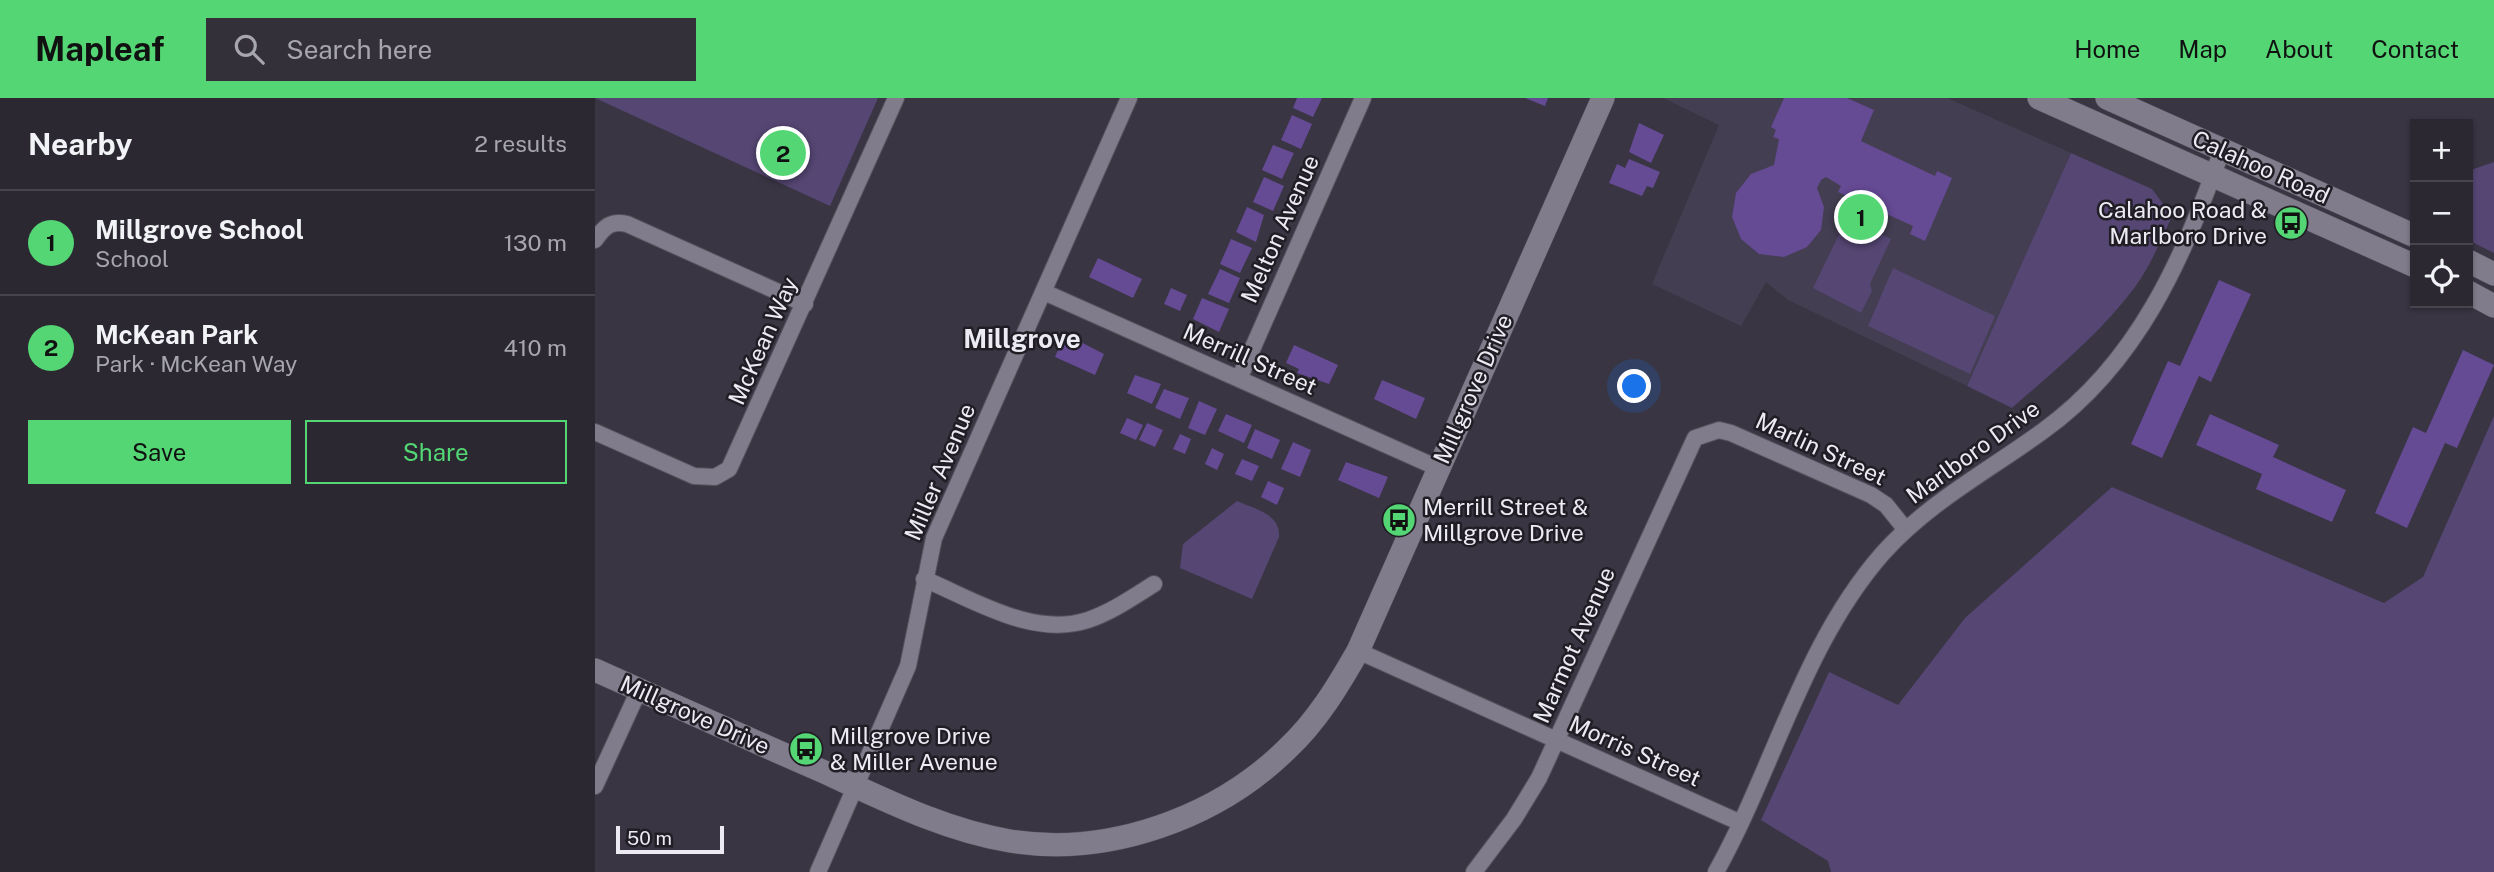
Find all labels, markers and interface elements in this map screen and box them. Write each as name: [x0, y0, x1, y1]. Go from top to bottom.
search box: [206, 18, 696, 81]
text: Mapleaf: [35, 30, 164, 68]
icon: search: [230, 30, 268, 68]
text: Search here: [286, 34, 432, 65]
text: Home: [2074, 35, 2140, 63]
text: Map: [2178, 35, 2227, 63]
text: About: [2265, 35, 2333, 63]
text: Contact: [2371, 35, 2459, 63]
map controls: [2410, 119, 2473, 308]
button: +: [2410, 119, 2473, 182]
street label: Calahoo Road: [2188, 124, 2334, 209]
text: Nearby: [28, 126, 132, 162]
pin: 2: [760, 127, 806, 179]
text: 2 results: [474, 130, 567, 157]
street label: Melton Avenue: [1235, 151, 1324, 307]
button: −: [2410, 182, 2473, 245]
pin: 1: [1838, 191, 1884, 243]
place label: Calahoo Road & Marlboro Drive: [2098, 196, 2267, 249]
bus stop icon: Calahoo Road & Marlboro Drive: [2272, 204, 2310, 242]
text: Millgrove School: [95, 214, 304, 245]
text: 1: [46, 229, 56, 256]
text: 130 m: [504, 229, 567, 256]
text: School: [95, 245, 169, 272]
button: locate: [2410, 245, 2473, 308]
street label: McKean Way: [722, 273, 803, 409]
street label: Millgrove Drive: [1427, 310, 1518, 468]
street label: Merrill Street: [1179, 317, 1321, 400]
text: McKean Park: [95, 319, 258, 350]
district label: Millgrove: [963, 323, 1081, 354]
text: 2: [44, 334, 58, 361]
text: 410 m: [504, 334, 567, 361]
text: Park · McKean Way: [95, 350, 297, 377]
your location: [1617, 369, 1651, 403]
street label: Marlboro Drive: [1901, 394, 2045, 509]
street label: Miller Avenue: [899, 399, 980, 544]
street label: Marlin Street: [1752, 407, 1891, 491]
button: Save: [28, 420, 291, 484]
button: Share: [305, 420, 567, 484]
place label: Merrill Street & Millgrove Drive: [1423, 493, 1588, 546]
bus stop icon: Merrill Street & Millgrove Drive: [1380, 501, 1418, 539]
street label: Marmot Avenue: [1527, 563, 1620, 727]
street label: Millgrove Drive: [616, 669, 774, 760]
street label: Morris Street: [1565, 709, 1705, 792]
place label: Millgrove Drive & Miller Avenue: [830, 722, 998, 775]
bus stop icon: Millgrove Drive & Miller Avenue: [787, 730, 825, 768]
scale bar: [616, 823, 725, 855]
text: 50 m: [627, 827, 672, 849]

